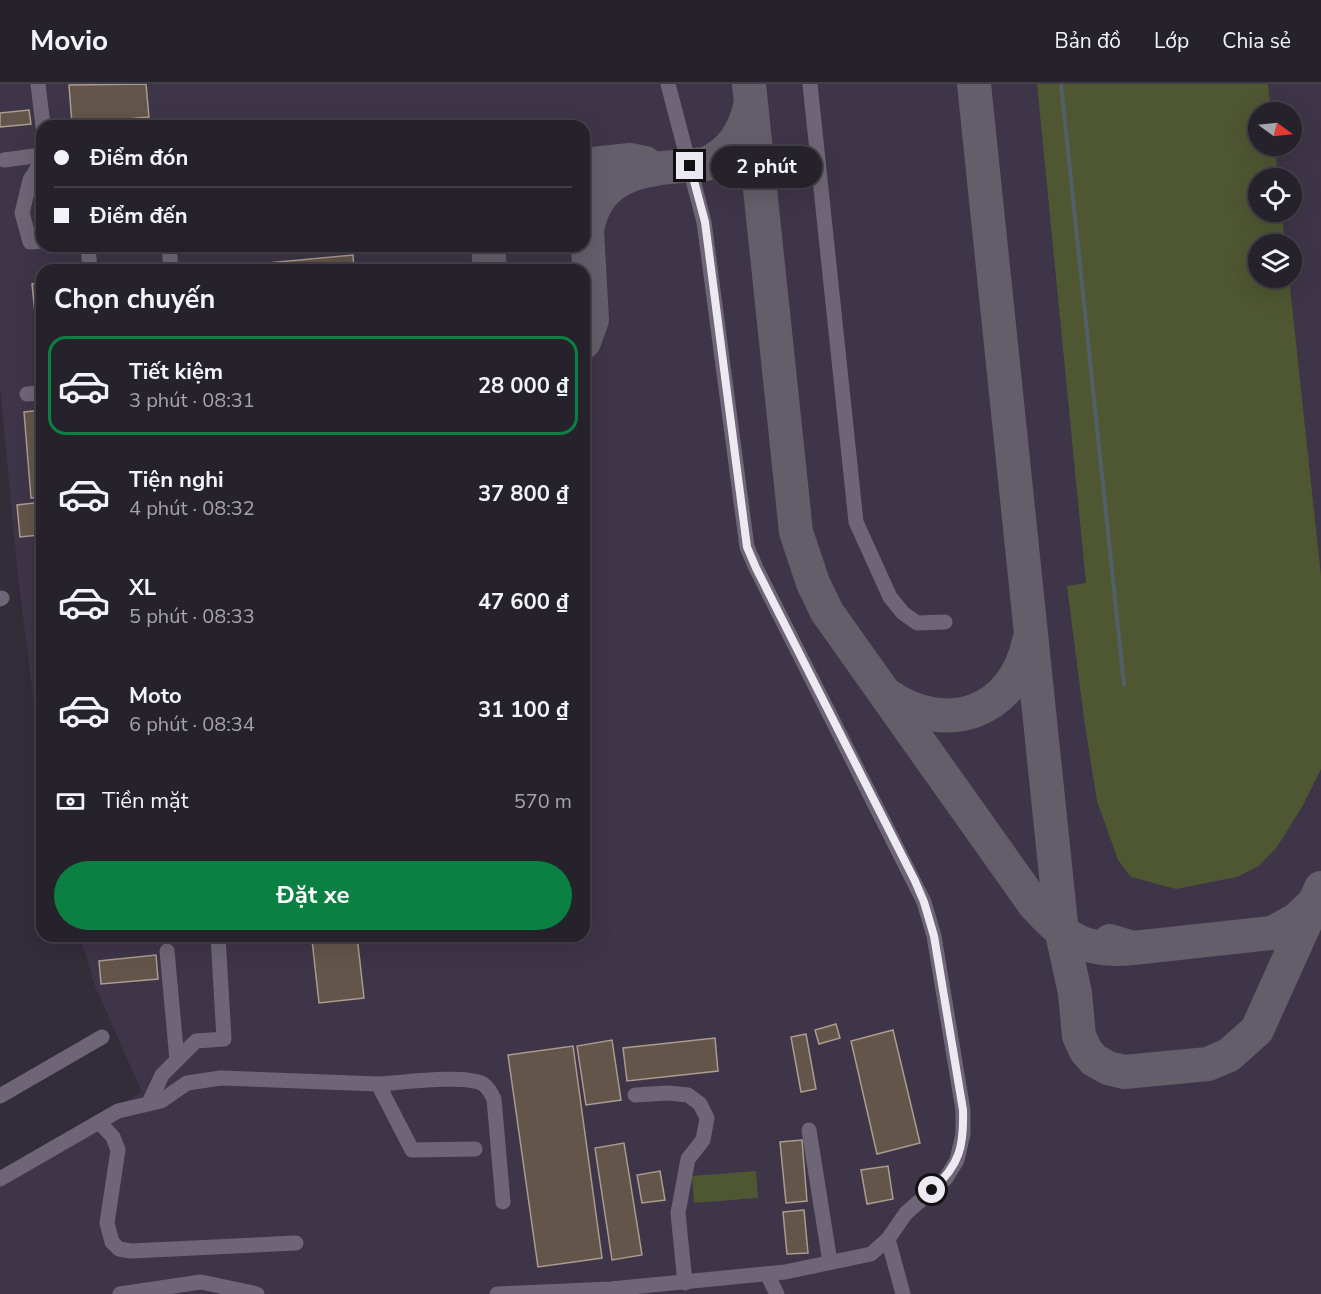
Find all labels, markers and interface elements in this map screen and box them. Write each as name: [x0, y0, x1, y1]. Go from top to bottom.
text: Movio: [30, 22, 108, 60]
text: Bản đồ: [1054, 27, 1121, 55]
text: Lớp: [1154, 27, 1189, 55]
text: Chia sẻ: [1222, 27, 1291, 55]
north arrow: [1248, 102, 1302, 156]
map controls: [1248, 102, 1302, 288]
text: Điểm đón: [90, 143, 188, 173]
callout: 2 phút: [711, 145, 822, 187]
route end: [676, 152, 703, 179]
text: 2 phút: [736, 153, 797, 180]
button: locate: [1248, 168, 1302, 222]
text: Điểm đến: [90, 201, 188, 231]
button: layers: [1248, 234, 1302, 288]
text: Chọn chuyến: [54, 281, 215, 318]
text: Tiết kiệm: [129, 357, 223, 387]
icon: car: [57, 359, 111, 413]
text: 28 000 ₫: [478, 371, 569, 401]
text: 3 phút · 08:31: [129, 387, 255, 414]
text: Tiện nghi: [129, 465, 224, 495]
icon: car: [57, 467, 111, 521]
text: 37 800 ₫: [478, 479, 569, 509]
text: 4 phút · 08:32: [129, 495, 255, 522]
text: XL: [129, 573, 156, 603]
icon: car: [57, 575, 111, 629]
text: 47 600 ₫: [478, 587, 569, 617]
text: 5 phút · 08:33: [129, 603, 255, 630]
text: Moto: [129, 681, 182, 711]
icon: car: [57, 683, 111, 737]
text: 31 100 ₫: [478, 695, 569, 725]
text: 6 phút · 08:34: [129, 711, 255, 738]
icon: cash: [54, 785, 87, 818]
text: Tiền mặt: [102, 786, 188, 816]
text: 570 m: [514, 788, 572, 815]
button: Đặt xe: [54, 861, 572, 930]
route start: [918, 1176, 945, 1203]

